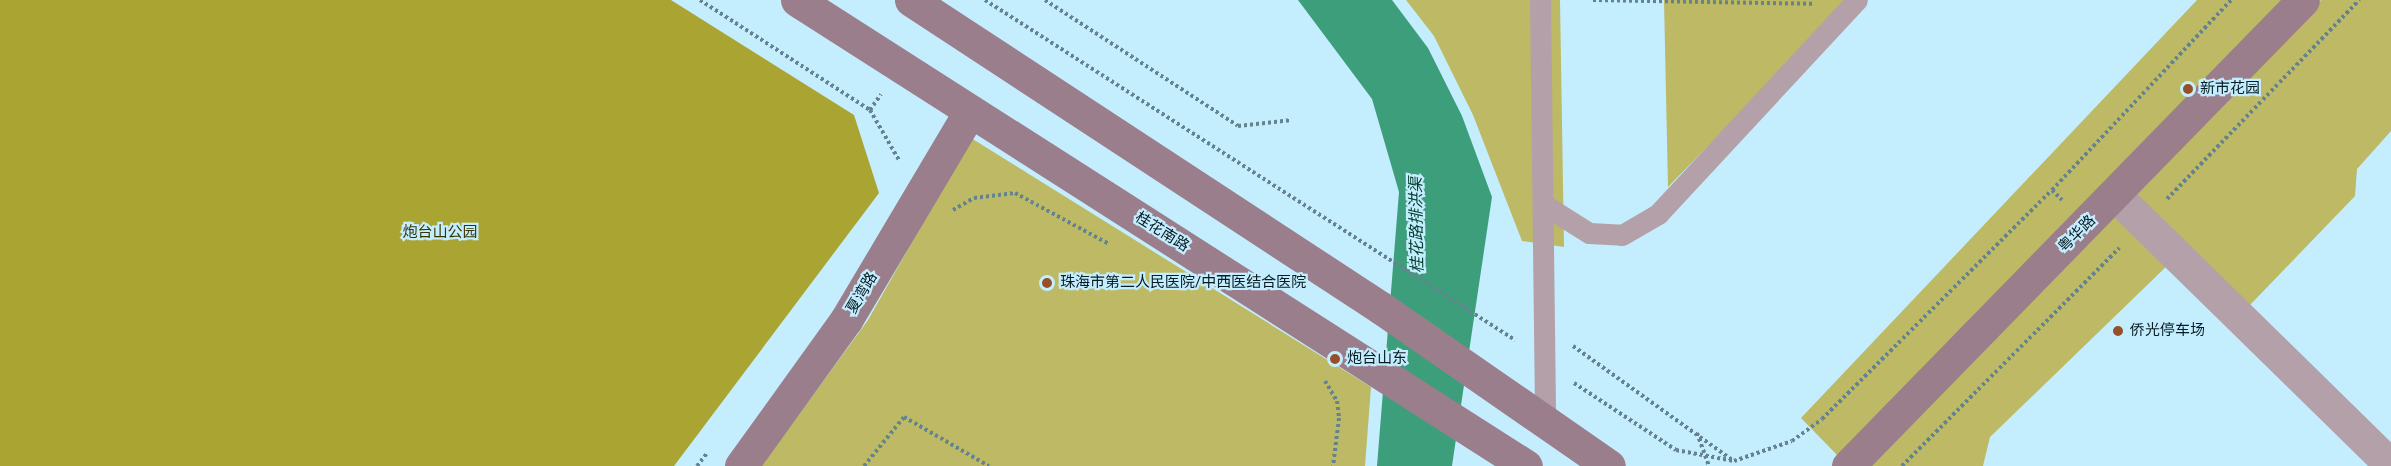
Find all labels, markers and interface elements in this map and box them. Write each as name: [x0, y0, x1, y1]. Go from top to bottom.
place label: 新市花园: [2200, 80, 2260, 98]
marker: 新市花园: [2181, 82, 2195, 96]
water label: 桂花路排洪渠: [1407, 177, 1427, 273]
street label: 桂花南路: [1132, 208, 1192, 256]
street label: 粤华路: [2055, 212, 2099, 256]
park label: 炮台山公园: [403, 224, 477, 242]
street label: 夏湾路: [843, 269, 881, 317]
marker: 珠海市第二人民医院/中西医结合医院: [1038, 274, 1056, 292]
place label: 珠海市第二人民医院/中西医结合医院: [1060, 274, 1306, 292]
place label: 侨光停车场: [2130, 322, 2205, 340]
marker: 侨光停车场: [2111, 324, 2125, 338]
place label: 炮台山东: [1347, 350, 1407, 368]
marker: 炮台山东: [1328, 352, 1342, 366]

